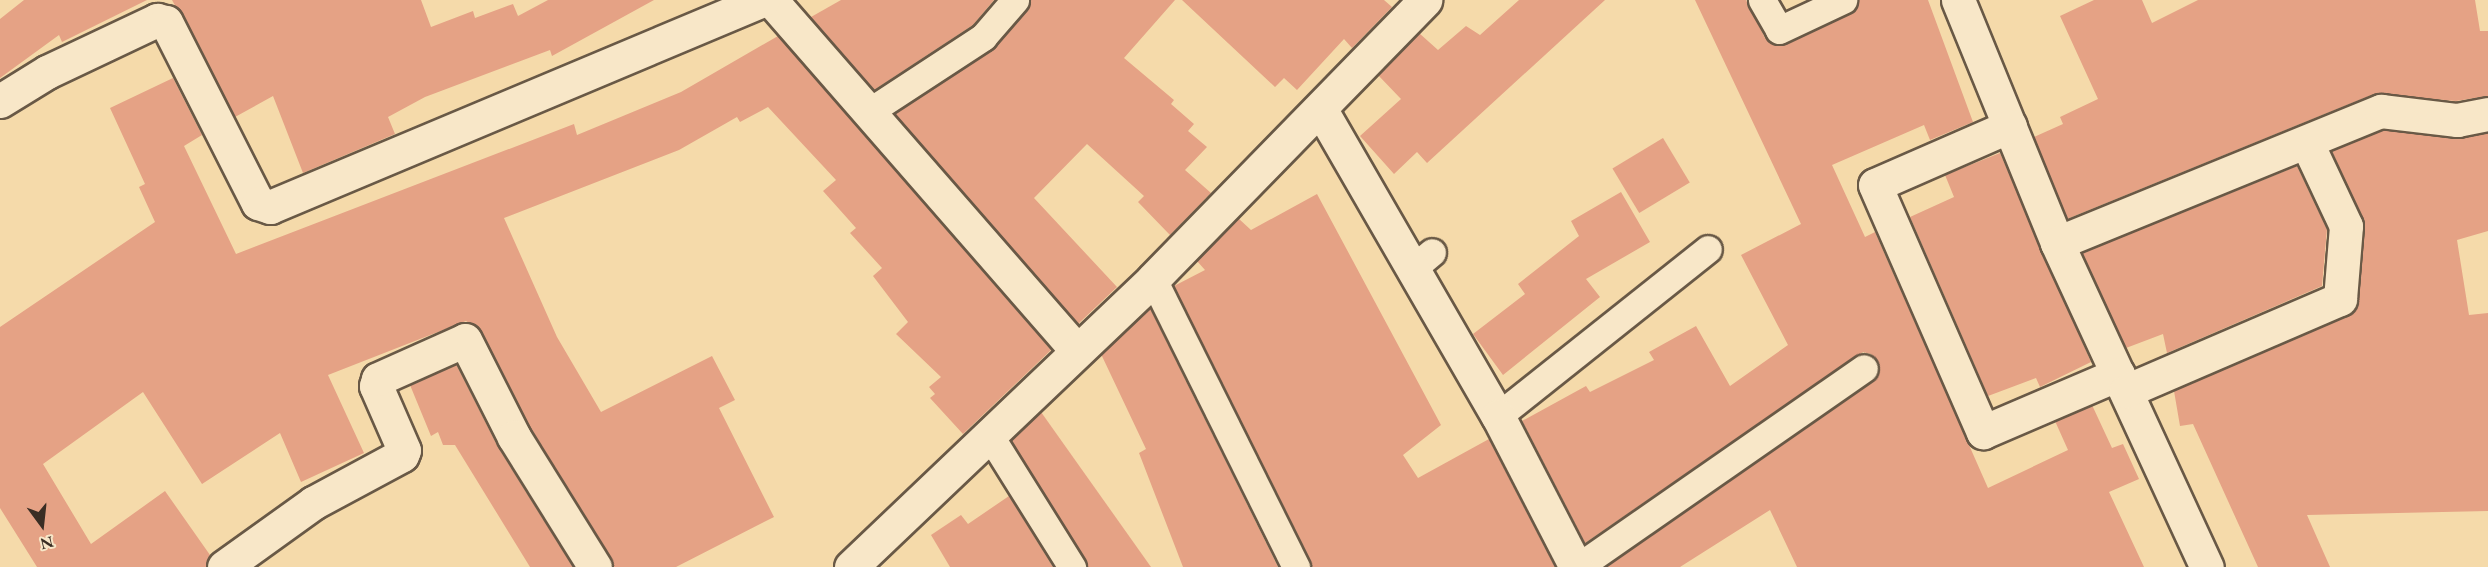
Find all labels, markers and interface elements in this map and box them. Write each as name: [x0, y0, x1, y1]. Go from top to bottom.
north arrow: [12, 495, 72, 555]
text: N: [38, 531, 56, 555]

